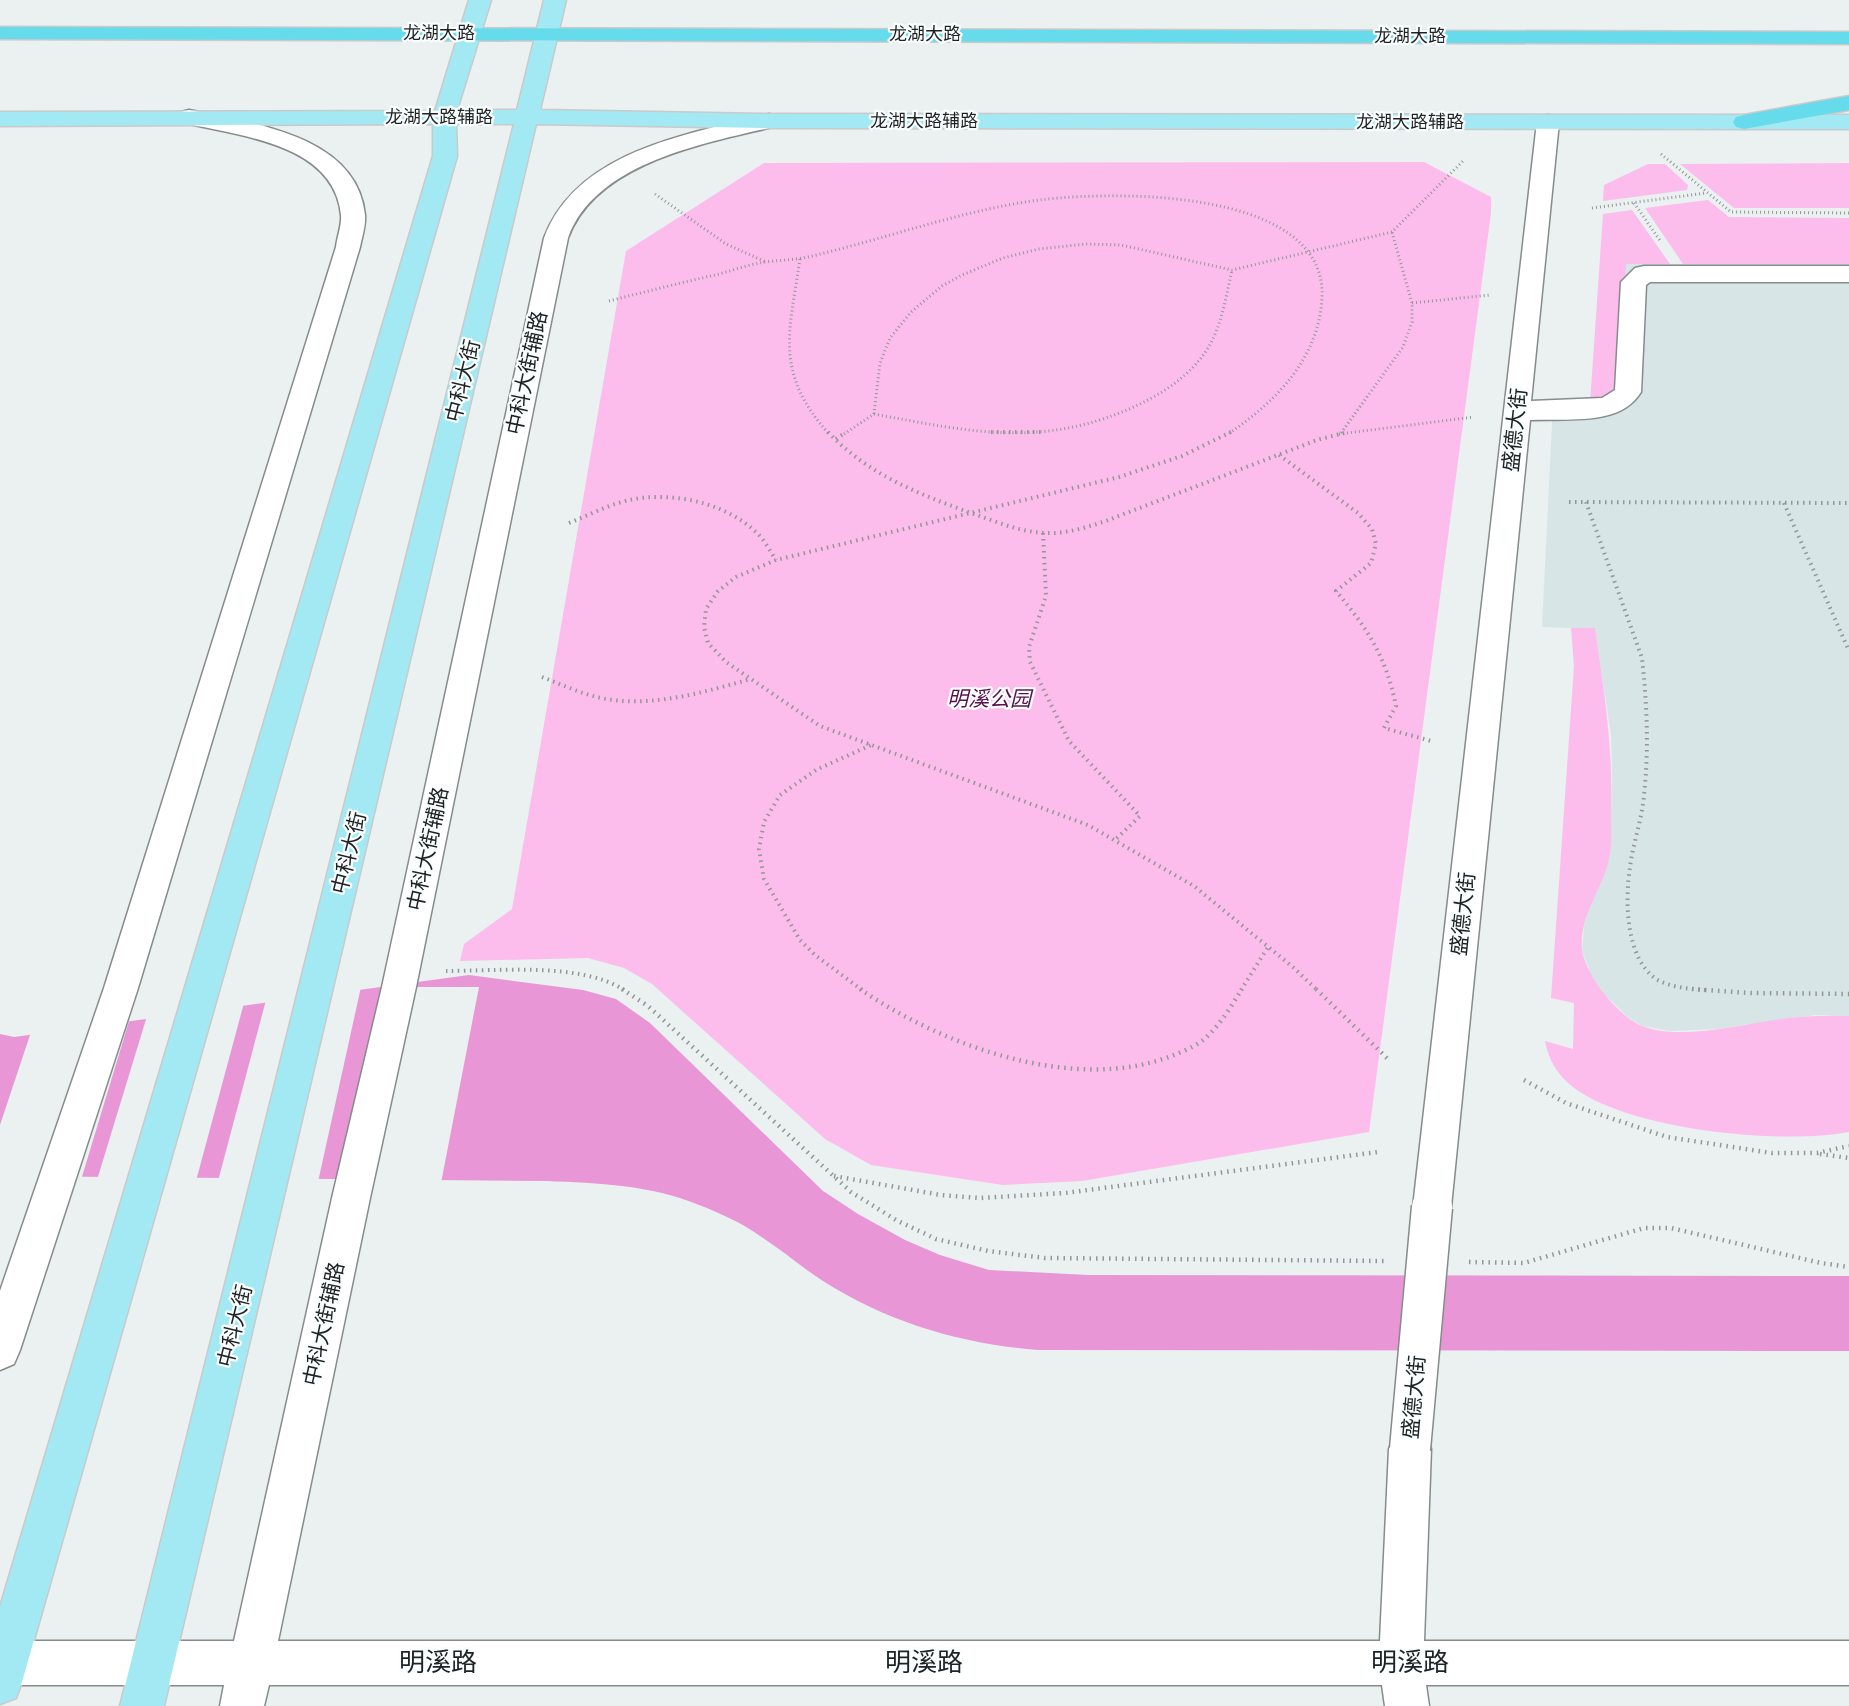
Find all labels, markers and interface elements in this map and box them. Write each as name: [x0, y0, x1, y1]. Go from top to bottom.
street label: 龙湖大路: [403, 23, 475, 43]
street label: 龙湖大路: [889, 24, 961, 44]
street label: 龙湖大路: [1374, 26, 1446, 46]
street label: 龙湖大路辅路: [385, 107, 493, 127]
street label: 龙湖大路辅路: [870, 111, 978, 131]
street label: 龙湖大路辅路: [1356, 112, 1464, 132]
street label: 中科大街辅路: [502, 309, 552, 437]
street label: 中科大街: [441, 337, 485, 425]
street label: 盛德大街: [1499, 387, 1531, 473]
park label: 明溪公园: [947, 687, 1034, 711]
street label: 中科大街辅路: [403, 785, 453, 913]
street label: 中科大街: [327, 809, 371, 897]
street label: 盛德大街: [1447, 871, 1479, 957]
street label: 中科大街辅路: [299, 1260, 349, 1388]
street label: 中科大街: [213, 1282, 257, 1370]
street label: 盛德大街: [1398, 1354, 1430, 1440]
street label: 明溪路: [399, 1648, 477, 1677]
street label: 明溪路: [885, 1648, 963, 1677]
street label: 明溪路: [1371, 1648, 1449, 1677]

